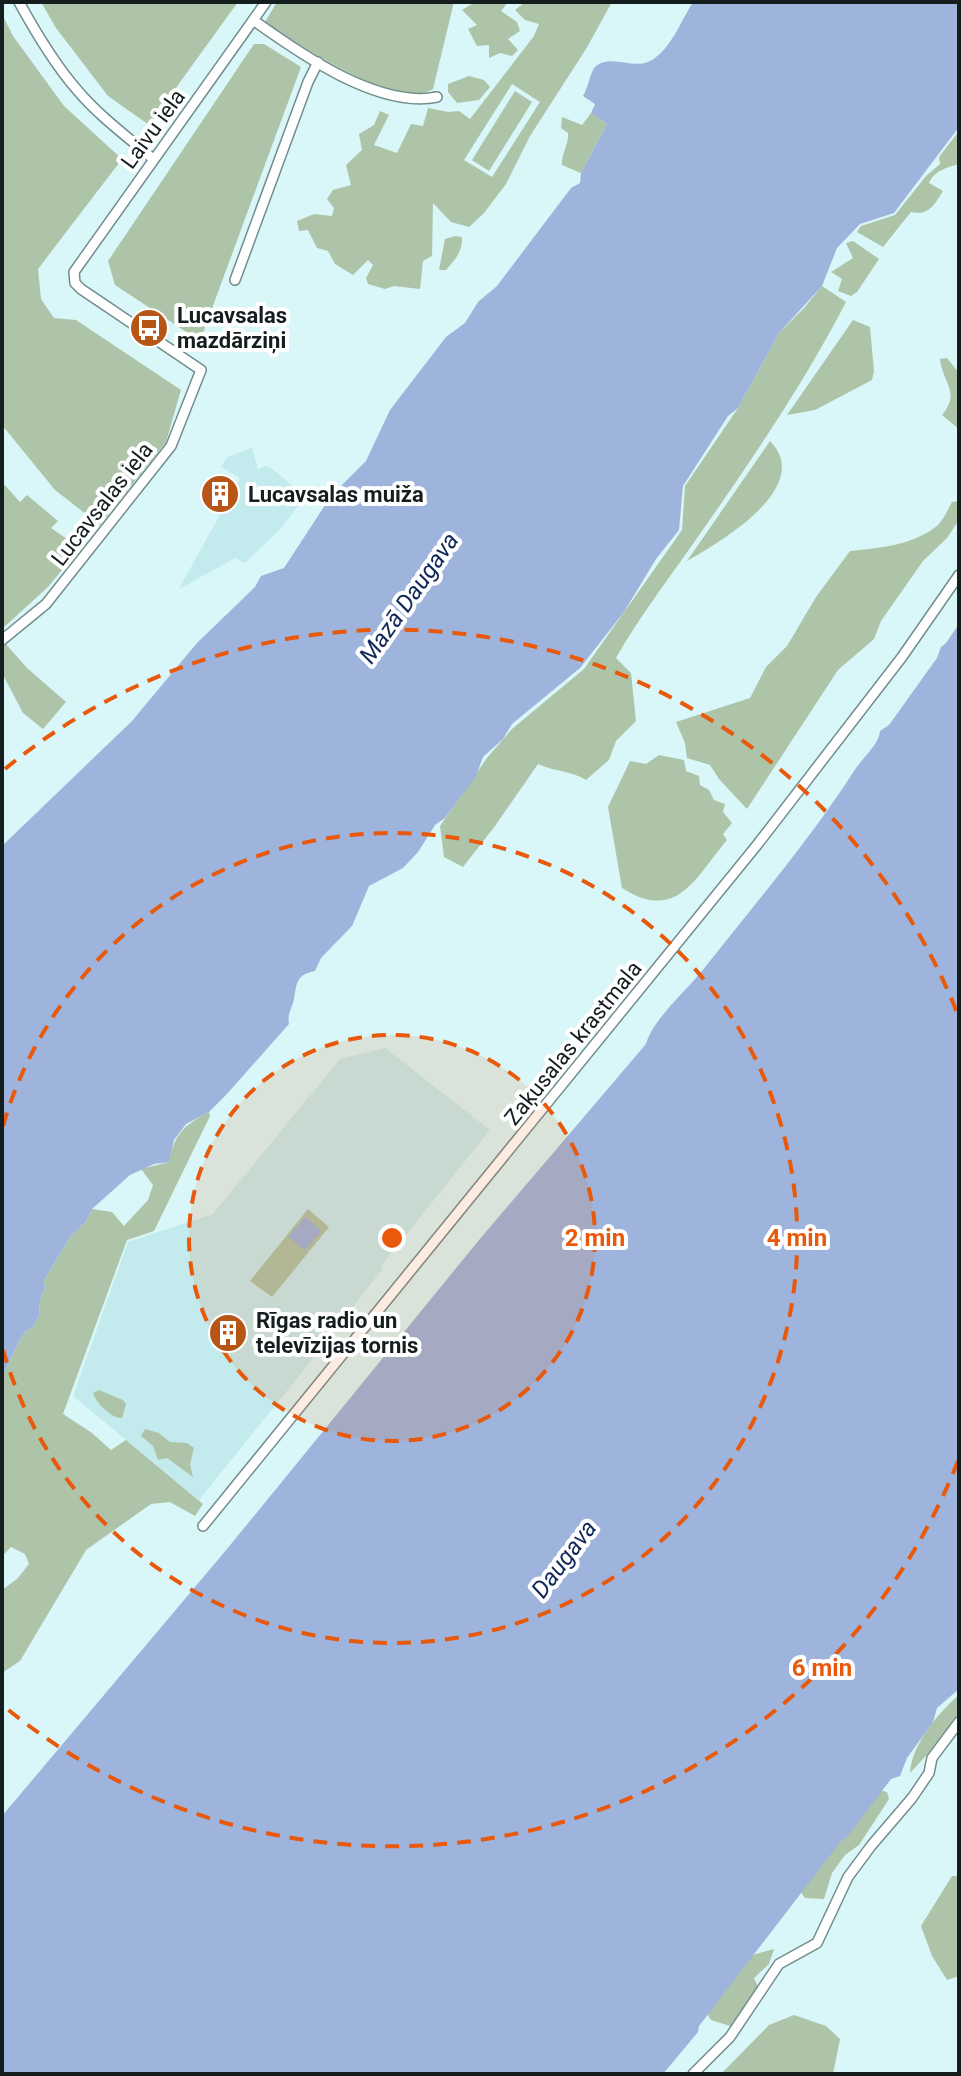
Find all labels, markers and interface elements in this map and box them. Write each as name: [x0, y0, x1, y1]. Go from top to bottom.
street label: Laivu iela: [116, 85, 190, 173]
place label: Lucavsalas mazdārziņi: [177, 303, 287, 354]
bus stop icon: Lucavsalas mazdārziņi: [128, 307, 170, 349]
street label: Lucavsalas iela: [46, 437, 158, 571]
building icon: Lucavsalas muiža: [199, 473, 241, 515]
place label: Lucavsalas muiža: [248, 482, 424, 507]
water label: Mazā Daugava: [354, 527, 464, 669]
street label: Zaķusalas krastmala: [499, 956, 647, 1130]
centre of rings: [378, 1224, 406, 1252]
text: 2 min: [565, 1224, 625, 1252]
text: 4 min: [767, 1224, 827, 1252]
place label: Rīgas radio un televīzijas tornis: [256, 1308, 418, 1358]
building icon: Rīgas radio un televīzijas tornis: [207, 1312, 249, 1354]
water label: Daugava: [526, 1515, 602, 1603]
text: 6 min: [792, 1654, 852, 1682]

